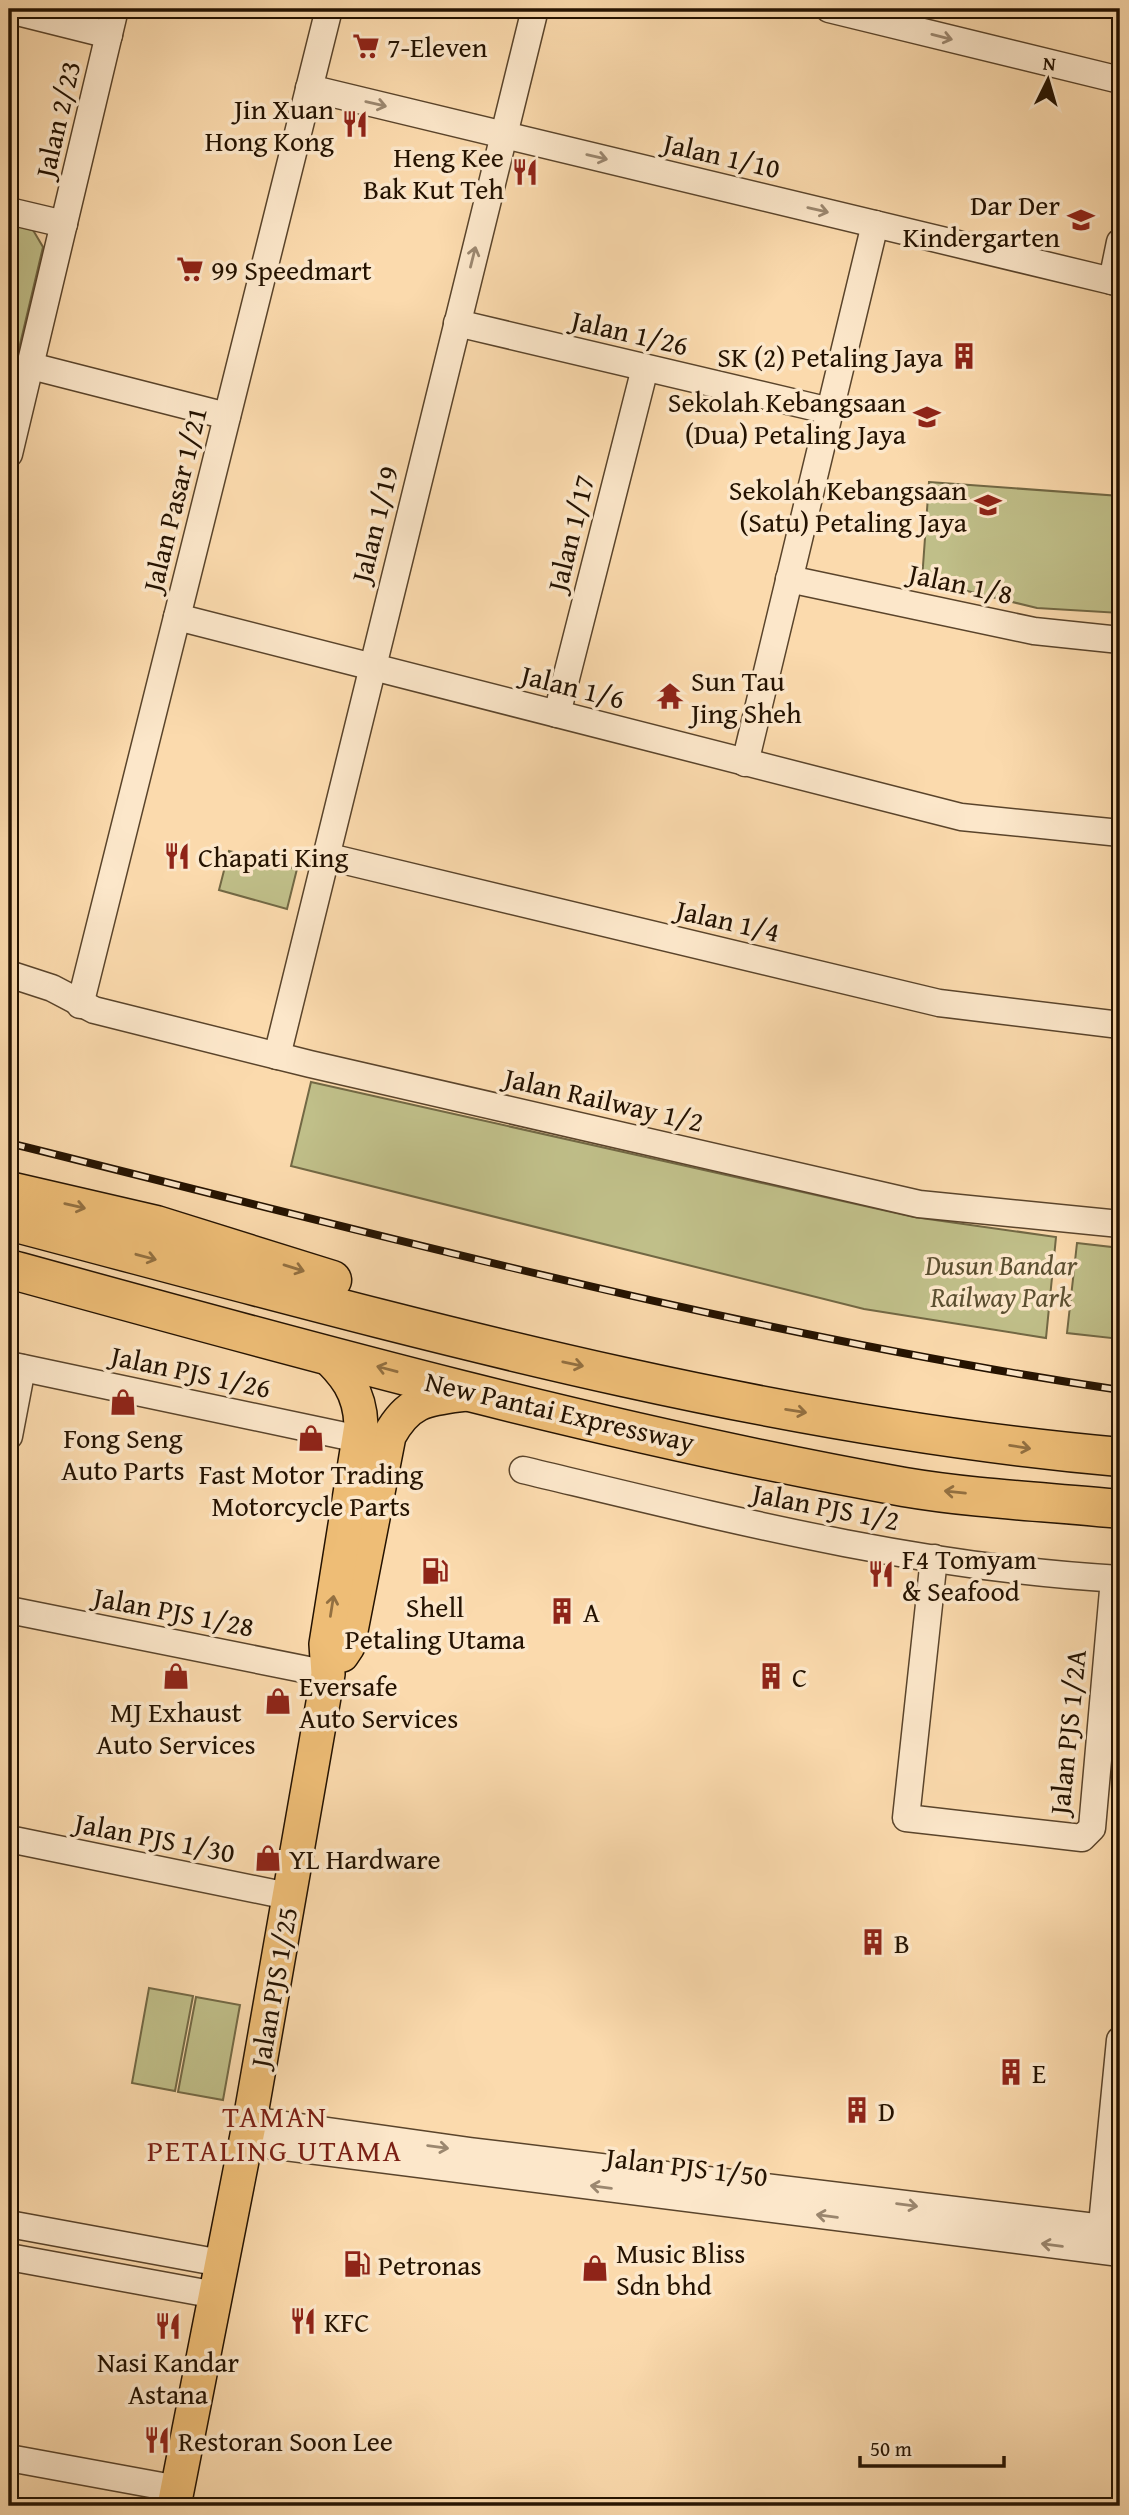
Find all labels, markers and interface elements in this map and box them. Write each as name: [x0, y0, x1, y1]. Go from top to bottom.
place label: 7-Eleven: [387, 26, 488, 67]
supermarket icon: 7-Eleven: [351, 31, 381, 61]
one-way arrow: [931, 31, 953, 44]
north arrow: [1014, 46, 1084, 116]
text: N: [1042, 49, 1057, 78]
street label: Jalan 2/23: [23, 57, 90, 184]
place label: Jin Xuan Hong Kong: [205, 88, 334, 161]
one-way arrow: [364, 98, 387, 111]
restaurant icon: Jin Xuan Hong Kong: [340, 109, 370, 139]
street label: Jalan 1/10: [657, 121, 784, 188]
place label: Heng Kee Bak Kut Teh: [363, 136, 504, 209]
one-way arrow: [585, 151, 608, 164]
restaurant icon: Heng Kee Bak Kut Teh: [510, 157, 540, 187]
place label: Dar Der Kindergarten: [903, 184, 1060, 257]
one-way arrow: [806, 204, 829, 217]
school or university icon: Dar Der Kindergarten: [1066, 205, 1096, 235]
one-way arrow: [467, 246, 480, 268]
place label: 99 Speedmart: [211, 249, 372, 290]
supermarket icon: 99 Speedmart: [175, 254, 205, 284]
street label: Jalan 1/26: [565, 298, 692, 365]
place label: SK (2) Petaling Jaya: [717, 336, 944, 377]
building icon: SK (2) Petaling Jaya: [949, 341, 979, 371]
place label: Sekolah Kebangsaan (Dua) Petaling Jaya: [668, 381, 907, 454]
street label: Jalan Pasar 1/21: [131, 402, 217, 599]
school or university icon: Sekolah Kebangsaan (Dua) Petaling Jaya: [912, 402, 942, 432]
street label: Jalan 1/19: [339, 461, 408, 589]
place label: Sekolah Kebangsaan (Satu) Petaling Jaya: [729, 469, 968, 542]
street label: Jalan 1/17: [535, 470, 604, 598]
school or university icon: Sekolah Kebangsaan (Satu) Petaling Jaya: [973, 490, 1003, 520]
street label: Jalan 1/8: [902, 551, 1017, 614]
street label: Jalan 1/6: [514, 653, 629, 719]
place label: Sun Tau Jing Sheh: [688, 660, 802, 733]
temple icon: Sun Tau Jing Sheh: [655, 681, 685, 711]
place label: Chapati King: [198, 836, 349, 877]
restaurant icon: Chapati King: [162, 841, 192, 871]
street label: Jalan 1/4: [669, 888, 784, 952]
street label: Jalan Railway 1/2: [498, 1056, 708, 1142]
one-way arrow: [63, 1200, 86, 1213]
park label: Dusun Bandar Railway Park: [924, 1244, 1079, 1317]
one-way arrow: [134, 1251, 157, 1264]
one-way arrow: [283, 1263, 305, 1276]
street label: Jalan PJS 1/26: [104, 1333, 275, 1408]
one-way arrow: [561, 1357, 584, 1371]
street label: New Pantai Expressway: [421, 1360, 699, 1462]
one-way arrow: [376, 1362, 399, 1375]
shop icon: Fong Seng Auto Parts: [108, 1387, 138, 1417]
one-way arrow: [784, 1405, 806, 1418]
place label: Fong Seng Auto Parts: [61, 1417, 185, 1490]
shop icon: Fast Motor Trading Motorcycle Parts: [296, 1423, 326, 1453]
one-way arrow: [1008, 1440, 1031, 1453]
place label: Fast Motor Trading Motorcycle Parts: [199, 1453, 423, 1526]
street label: Jalan PJS 1/2: [746, 1471, 903, 1540]
one-way arrow: [944, 1485, 967, 1498]
place label: F4 Tomyam & Seafood: [902, 1538, 1037, 1611]
fuel station icon: Shell Petaling Utama: [420, 1556, 450, 1586]
restaurant icon: F4 Tomyam & Seafood: [866, 1559, 896, 1589]
street label: Jalan PJS 1/28: [87, 1575, 258, 1647]
place label: Shell Petaling Utama: [345, 1586, 526, 1659]
place label: A: [583, 1591, 600, 1632]
one-way arrow: [326, 1595, 339, 1618]
building icon: A: [547, 1596, 577, 1626]
street label: Jalan PJS 1/2A: [1038, 1647, 1096, 1820]
place label: C: [792, 1656, 807, 1697]
shop icon: MJ Exhaust Auto Services: [161, 1661, 191, 1691]
building icon: C: [756, 1661, 786, 1691]
place label: Eversafe Auto Services: [299, 1665, 458, 1738]
shop icon: Eversafe Auto Services: [263, 1686, 293, 1716]
place label: MJ Exhaust Auto Services: [96, 1691, 256, 1764]
street label: Jalan PJS 1/30: [68, 1801, 239, 1873]
place label: YL Hardware: [289, 1838, 441, 1879]
shop icon: YL Hardware: [253, 1843, 283, 1873]
street label: Jalan PJS 1/25: [238, 1903, 307, 2073]
place label: B: [894, 1922, 910, 1963]
building icon: B: [858, 1927, 888, 1957]
place label: E: [1032, 2052, 1046, 2093]
building icon: E: [996, 2057, 1026, 2087]
place label: D: [878, 2090, 895, 2131]
district label: TAMAN PETALING UTAMA: [147, 2094, 403, 2172]
building icon: D: [842, 2095, 872, 2125]
street label: Jalan PJS 1/50: [601, 2135, 770, 2196]
one-way arrow: [427, 2140, 449, 2153]
one-way arrow: [590, 2181, 613, 2194]
one-way arrow: [895, 2198, 918, 2211]
one-way arrow: [816, 2209, 839, 2222]
place label: Music Bliss Sdn bhd: [616, 2232, 746, 2305]
one-way arrow: [1042, 2238, 1064, 2251]
place label: Petronas: [378, 2244, 482, 2285]
fuel station icon: Petronas: [342, 2249, 372, 2279]
shop icon: Music Bliss Sdn bhd: [580, 2253, 610, 2283]
place label: KFC: [324, 2301, 369, 2342]
restaurant icon: KFC: [288, 2306, 318, 2336]
restaurant icon: Nasi Kandar Astana: [153, 2311, 183, 2341]
place label: Nasi Kandar Astana: [97, 2341, 239, 2414]
place label: Restoran Soon Lee: [178, 2420, 393, 2461]
scale bar: [860, 2424, 1003, 2468]
restaurant icon: Restoran Soon Lee: [142, 2425, 172, 2455]
text: 50 m: [870, 2433, 912, 2464]

